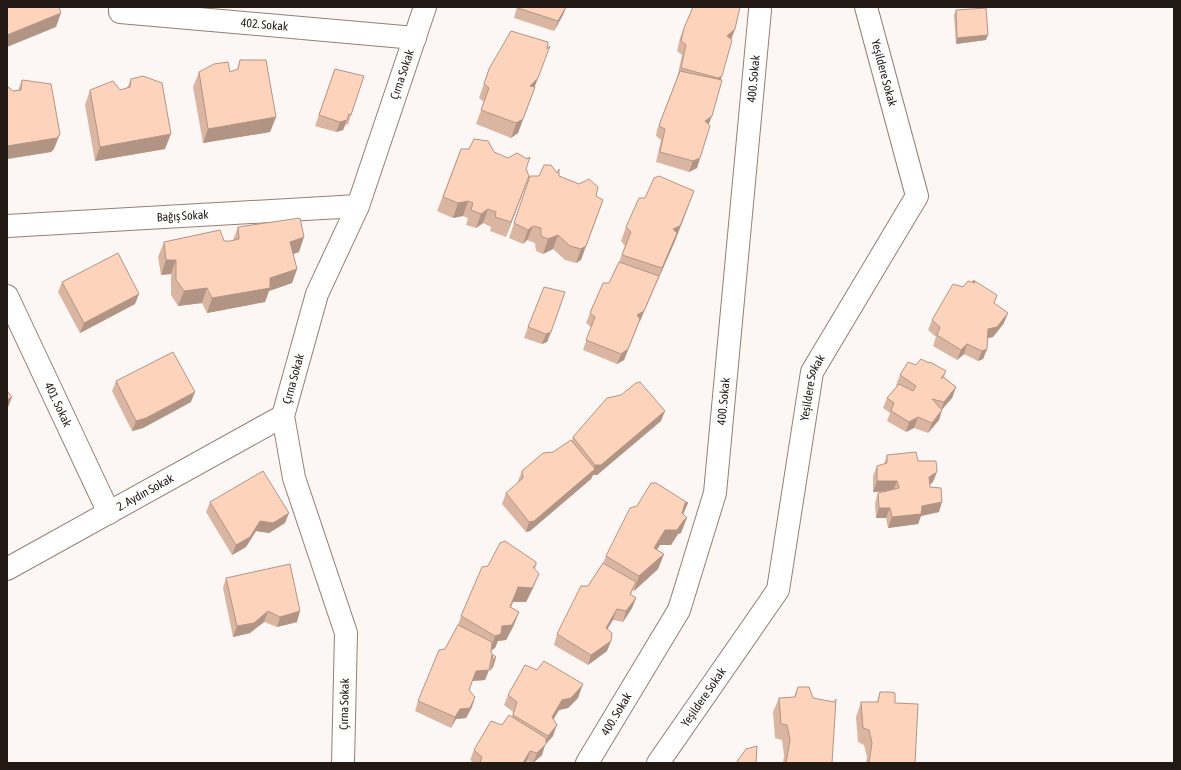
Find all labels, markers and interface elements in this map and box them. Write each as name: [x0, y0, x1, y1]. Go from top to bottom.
street label: 402. Sokak: [240, 16, 289, 34]
street label: Yeşildere Sokak: [868, 38, 900, 109]
street label: Çırna Sokak: [387, 47, 417, 101]
street label: 400. Sokak: [744, 54, 763, 103]
street label: Bağış Sokak: [156, 207, 210, 224]
street label: Çırna Sokak: [280, 351, 307, 406]
street label: Yeşildere Sokak: [797, 351, 828, 422]
street label: 400. Sokak: [714, 376, 733, 426]
street label: 401. Sokak: [42, 380, 75, 430]
street label: 2. Aydın Sokak: [114, 471, 177, 514]
street label: Yeşildere Sokak: [678, 664, 729, 730]
street label: Çırna Sokak: [337, 677, 352, 730]
street label: 400. Sokak: [598, 690, 635, 738]

